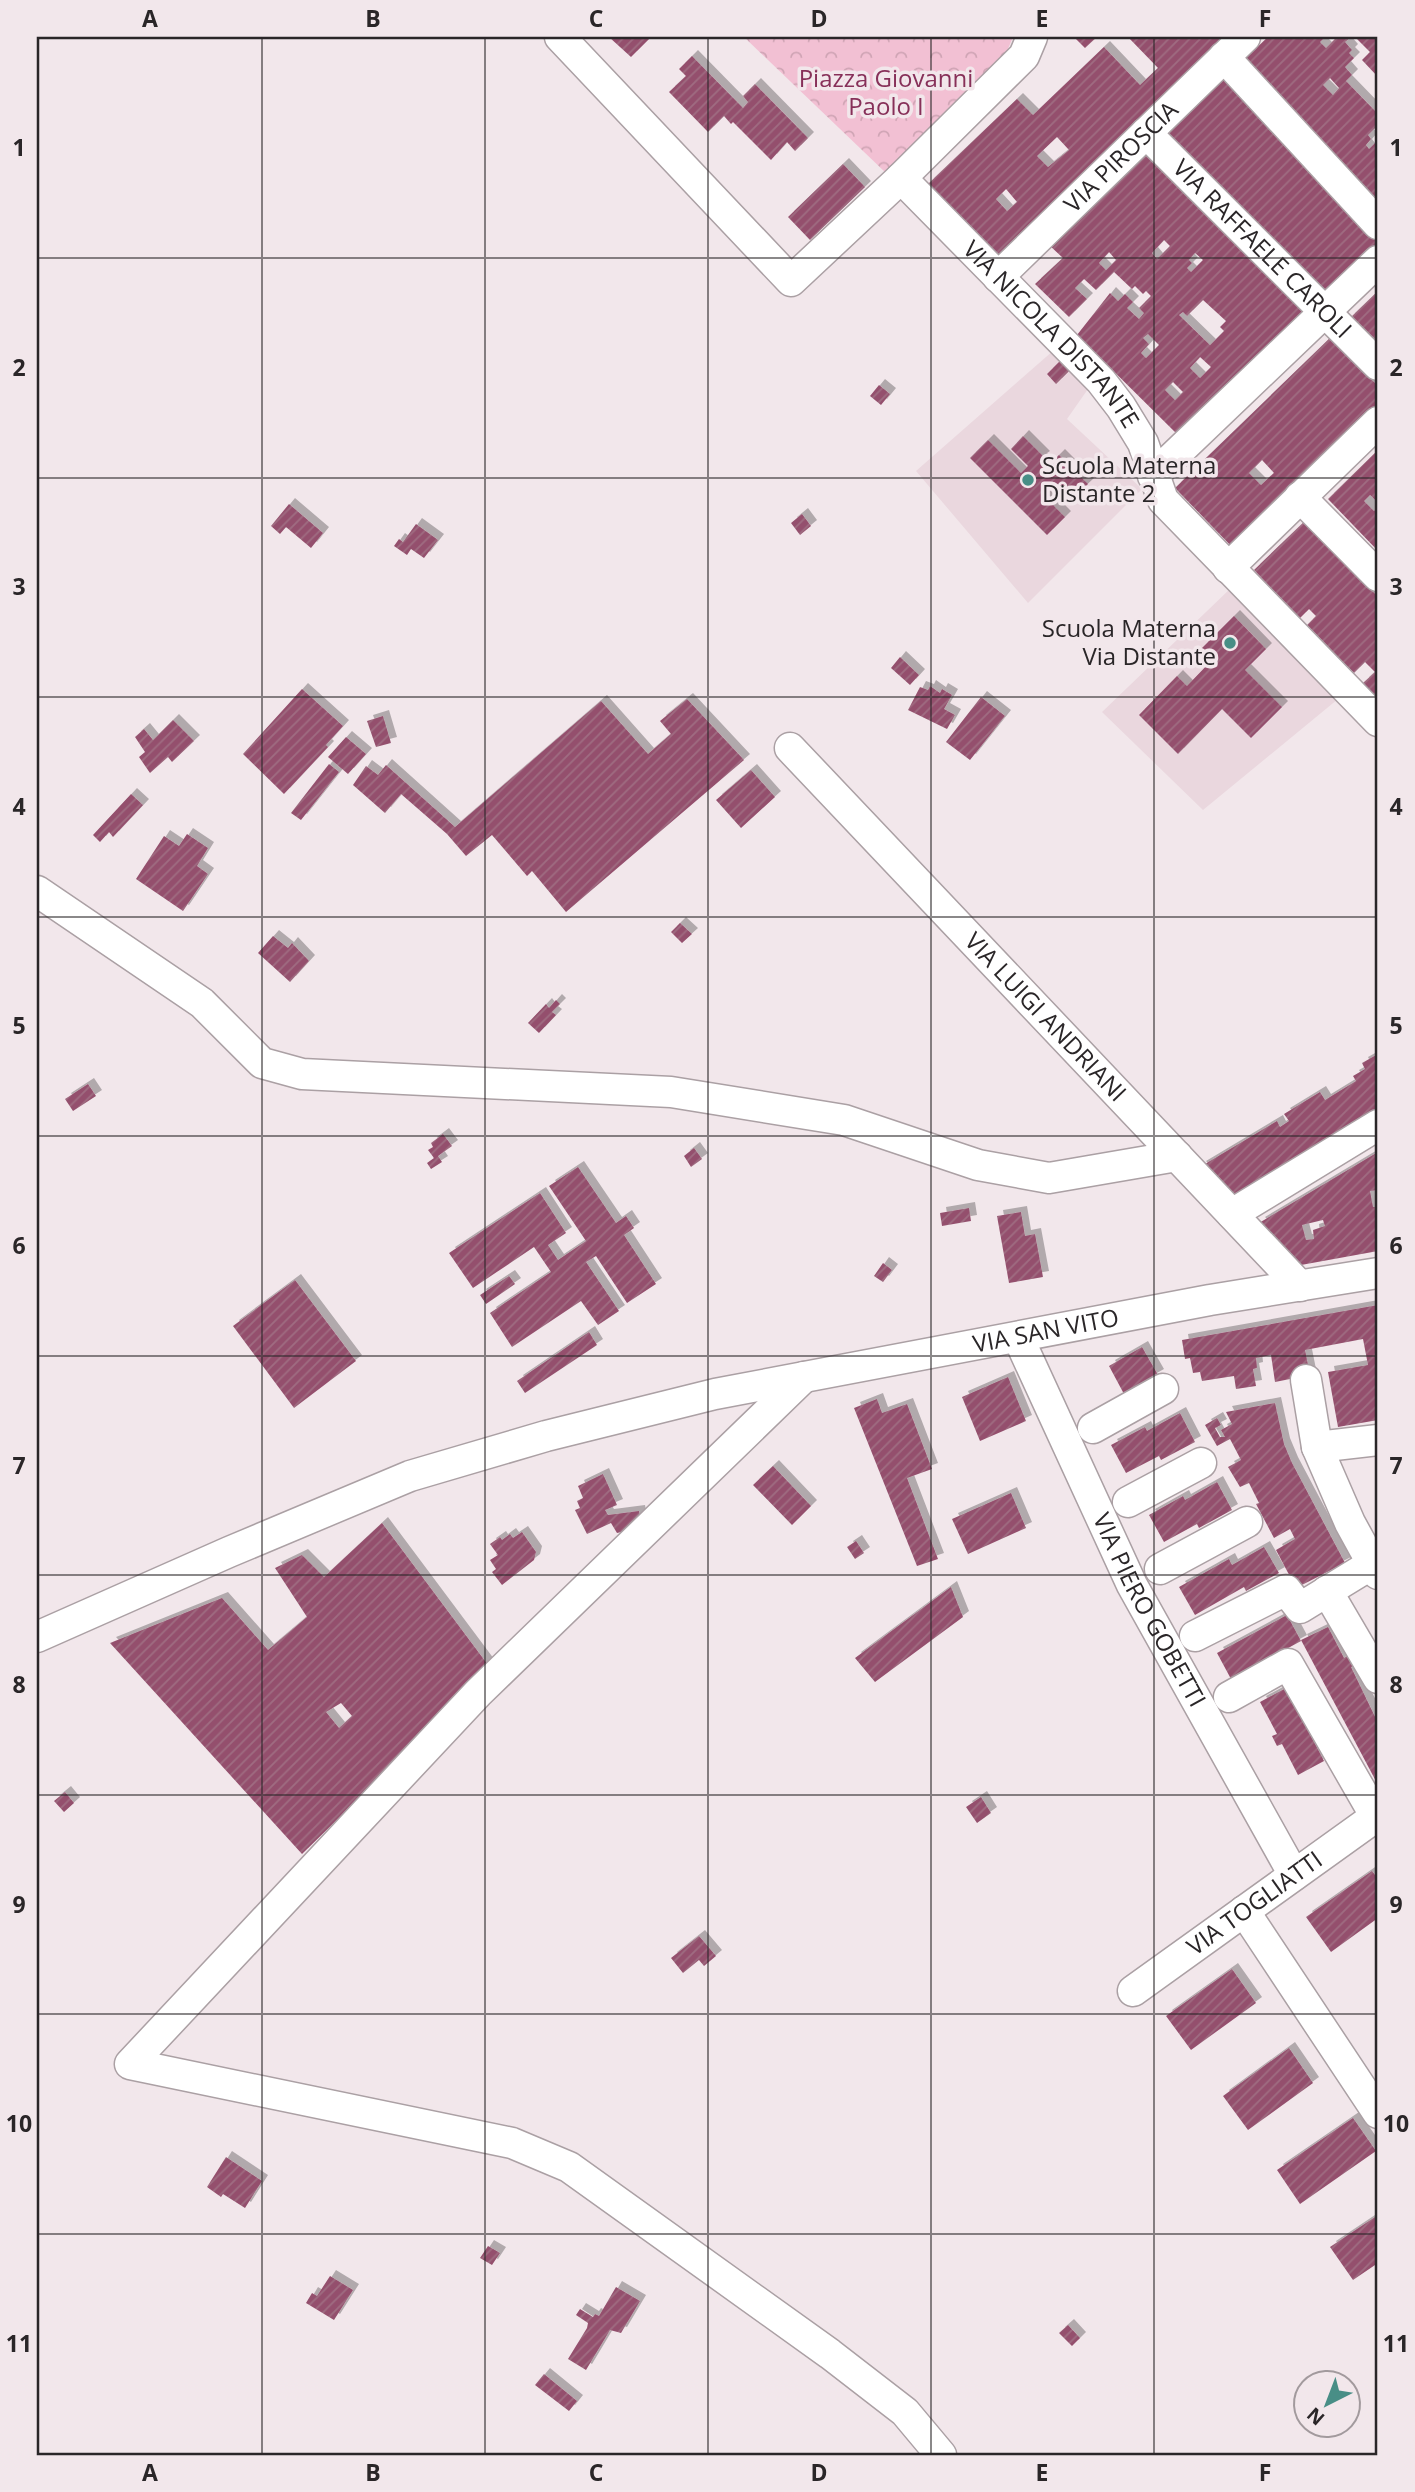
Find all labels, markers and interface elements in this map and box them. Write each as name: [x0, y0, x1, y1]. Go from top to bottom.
text: A: [142, 2, 158, 34]
text: B: [365, 2, 381, 34]
text: C: [589, 2, 603, 34]
text: D: [810, 2, 828, 34]
text: E: [1036, 2, 1048, 34]
text: F: [1259, 2, 1271, 34]
park label: Piazza Giovanni Paolo I: [799, 61, 973, 122]
street label: VIA PIROSCIA: [1056, 92, 1185, 219]
text: 1: [12, 131, 26, 163]
text: 1: [1389, 131, 1403, 163]
street label: VIA RAFFAELE CAROLI: [1166, 151, 1360, 345]
street label: VIA NICOLA DISTANTE: [957, 233, 1148, 433]
text: 2: [12, 351, 26, 383]
text: 2: [1389, 351, 1403, 383]
place label: Scuola Materna Distante 2: [1042, 448, 1216, 509]
marker: Scuola Materna Distante 2: [1020, 472, 1036, 488]
text: 3: [12, 570, 26, 602]
text: 3: [1389, 570, 1403, 602]
place label: Scuola Materna Via Distante: [1042, 611, 1216, 672]
marker: Scuola Materna Via Distante: [1222, 635, 1238, 651]
text: 4: [12, 790, 26, 822]
text: 4: [1389, 790, 1403, 822]
street label: VIA LUIGI ANDRIANI: [958, 924, 1135, 1108]
text: 5: [12, 1009, 26, 1041]
text: 5: [1389, 1009, 1403, 1041]
text: 6: [12, 1229, 26, 1261]
text: 6: [1389, 1229, 1403, 1261]
street label: VIA SAN VITO: [970, 1300, 1121, 1360]
text: 7: [12, 1449, 26, 1481]
text: 7: [1389, 1449, 1403, 1481]
street label: VIA PIERO GOBETTI: [1086, 1507, 1215, 1712]
text: 8: [12, 1668, 26, 1700]
text: 8: [1389, 1668, 1403, 1700]
street label: VIA TOGLIATTI: [1180, 1842, 1328, 1962]
text: 9: [12, 1888, 26, 1920]
text: 9: [1389, 1888, 1403, 1920]
text: 10: [6, 2107, 32, 2139]
text: 10: [1383, 2107, 1409, 2139]
text: 11: [6, 2327, 32, 2359]
text: 11: [1383, 2327, 1409, 2359]
north arrow: [1292, 2370, 1362, 2440]
text: N: [1301, 2402, 1330, 2431]
text: A: [142, 2456, 158, 2488]
text: B: [365, 2456, 381, 2488]
text: C: [589, 2456, 603, 2488]
text: D: [810, 2456, 828, 2488]
text: E: [1036, 2456, 1048, 2488]
text: F: [1259, 2456, 1271, 2488]

